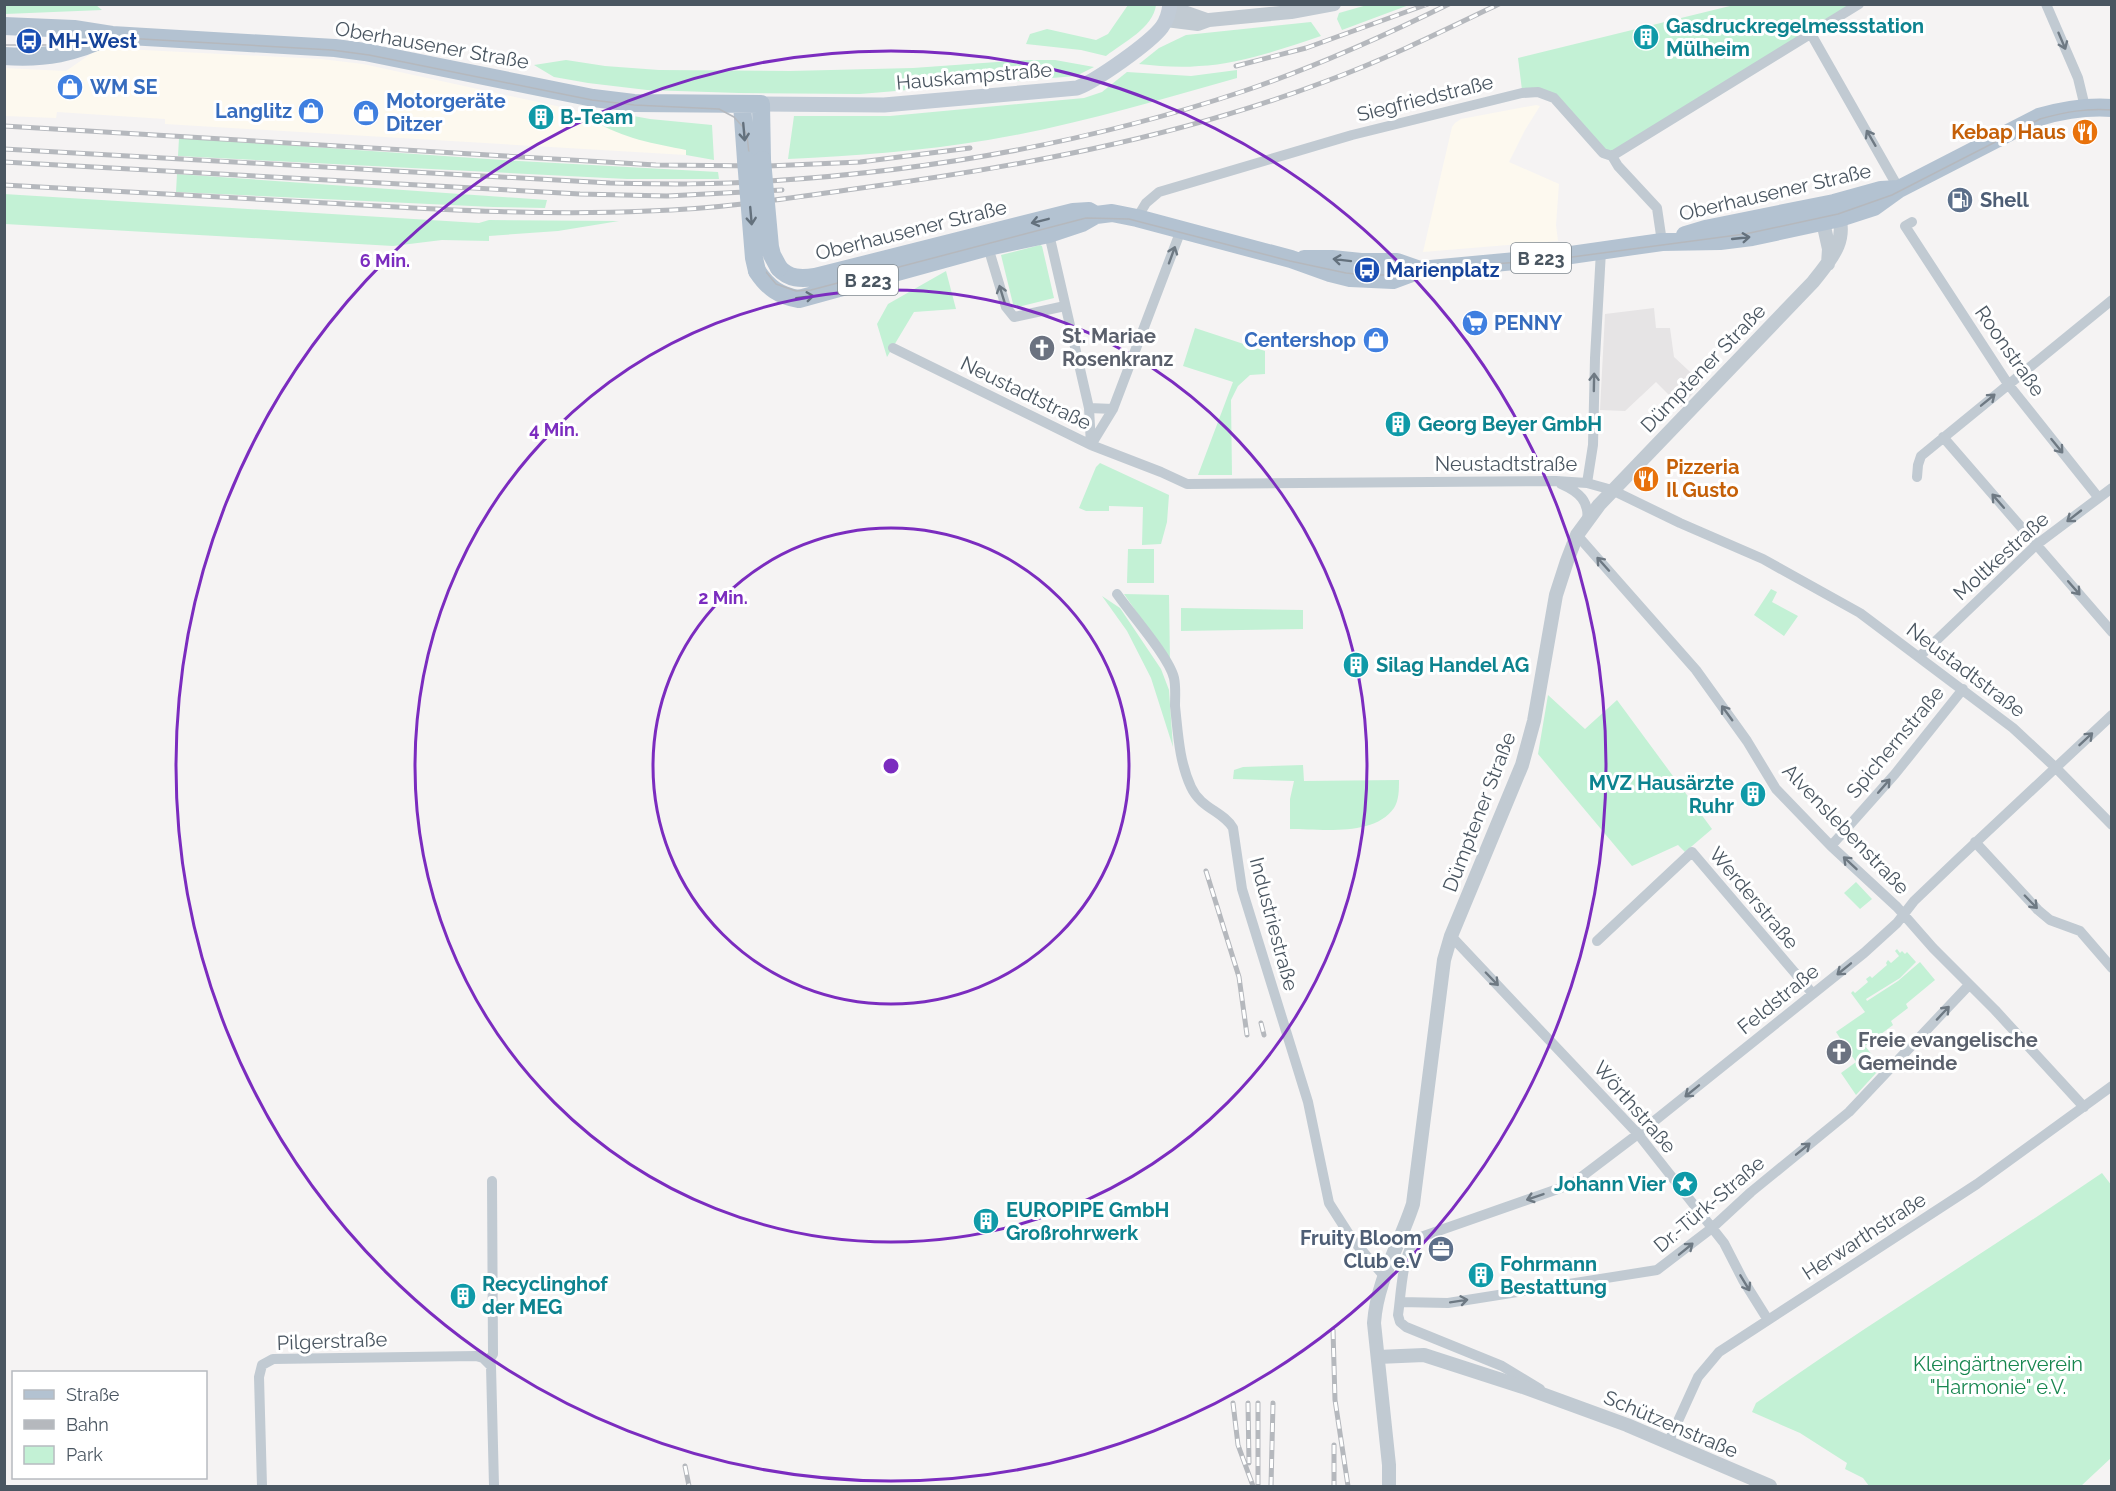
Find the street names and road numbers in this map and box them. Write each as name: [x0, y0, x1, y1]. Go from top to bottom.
street label: Oberhausener Straße: [333, 16, 531, 74]
street label: Hauskampstraße: [895, 57, 1053, 95]
street label: Siegfriedstraße: [1354, 69, 1496, 127]
street label: Oberhausener Straße: [1677, 158, 1874, 226]
street label: Oberhausener Straße: [813, 195, 1009, 265]
road number: B 223: [1511, 243, 1571, 273]
road number: B 223: [838, 265, 898, 295]
street label: Dümptener Straße: [1636, 299, 1771, 437]
street label: Roonstraße: [1970, 301, 2050, 401]
street label: Neustadtstraße: [957, 351, 1095, 435]
street label: Neustadtstraße: [1435, 452, 1577, 476]
street label: Moltkestraße: [1948, 507, 2054, 605]
street label: Neustadtstraße: [1902, 618, 2030, 723]
street label: Spichernstraße: [1841, 681, 1949, 803]
street label: Dümptener Straße: [1437, 728, 1521, 895]
street label: Alvenslebenstraße: [1778, 759, 1915, 899]
street label: Werderstraße: [1704, 842, 1804, 954]
street label: Industriestraße: [1245, 855, 1303, 994]
street label: Feldstraße: [1732, 959, 1824, 1039]
street label: Wörthstraße: [1589, 1056, 1682, 1158]
street label: Dr.-Türk-Straße: [1649, 1151, 1769, 1257]
street label: Herwarthstraße: [1798, 1187, 1931, 1285]
street label: Pilgerstraße: [276, 1327, 388, 1355]
street label: Schützenstraße: [1600, 1385, 1742, 1463]

